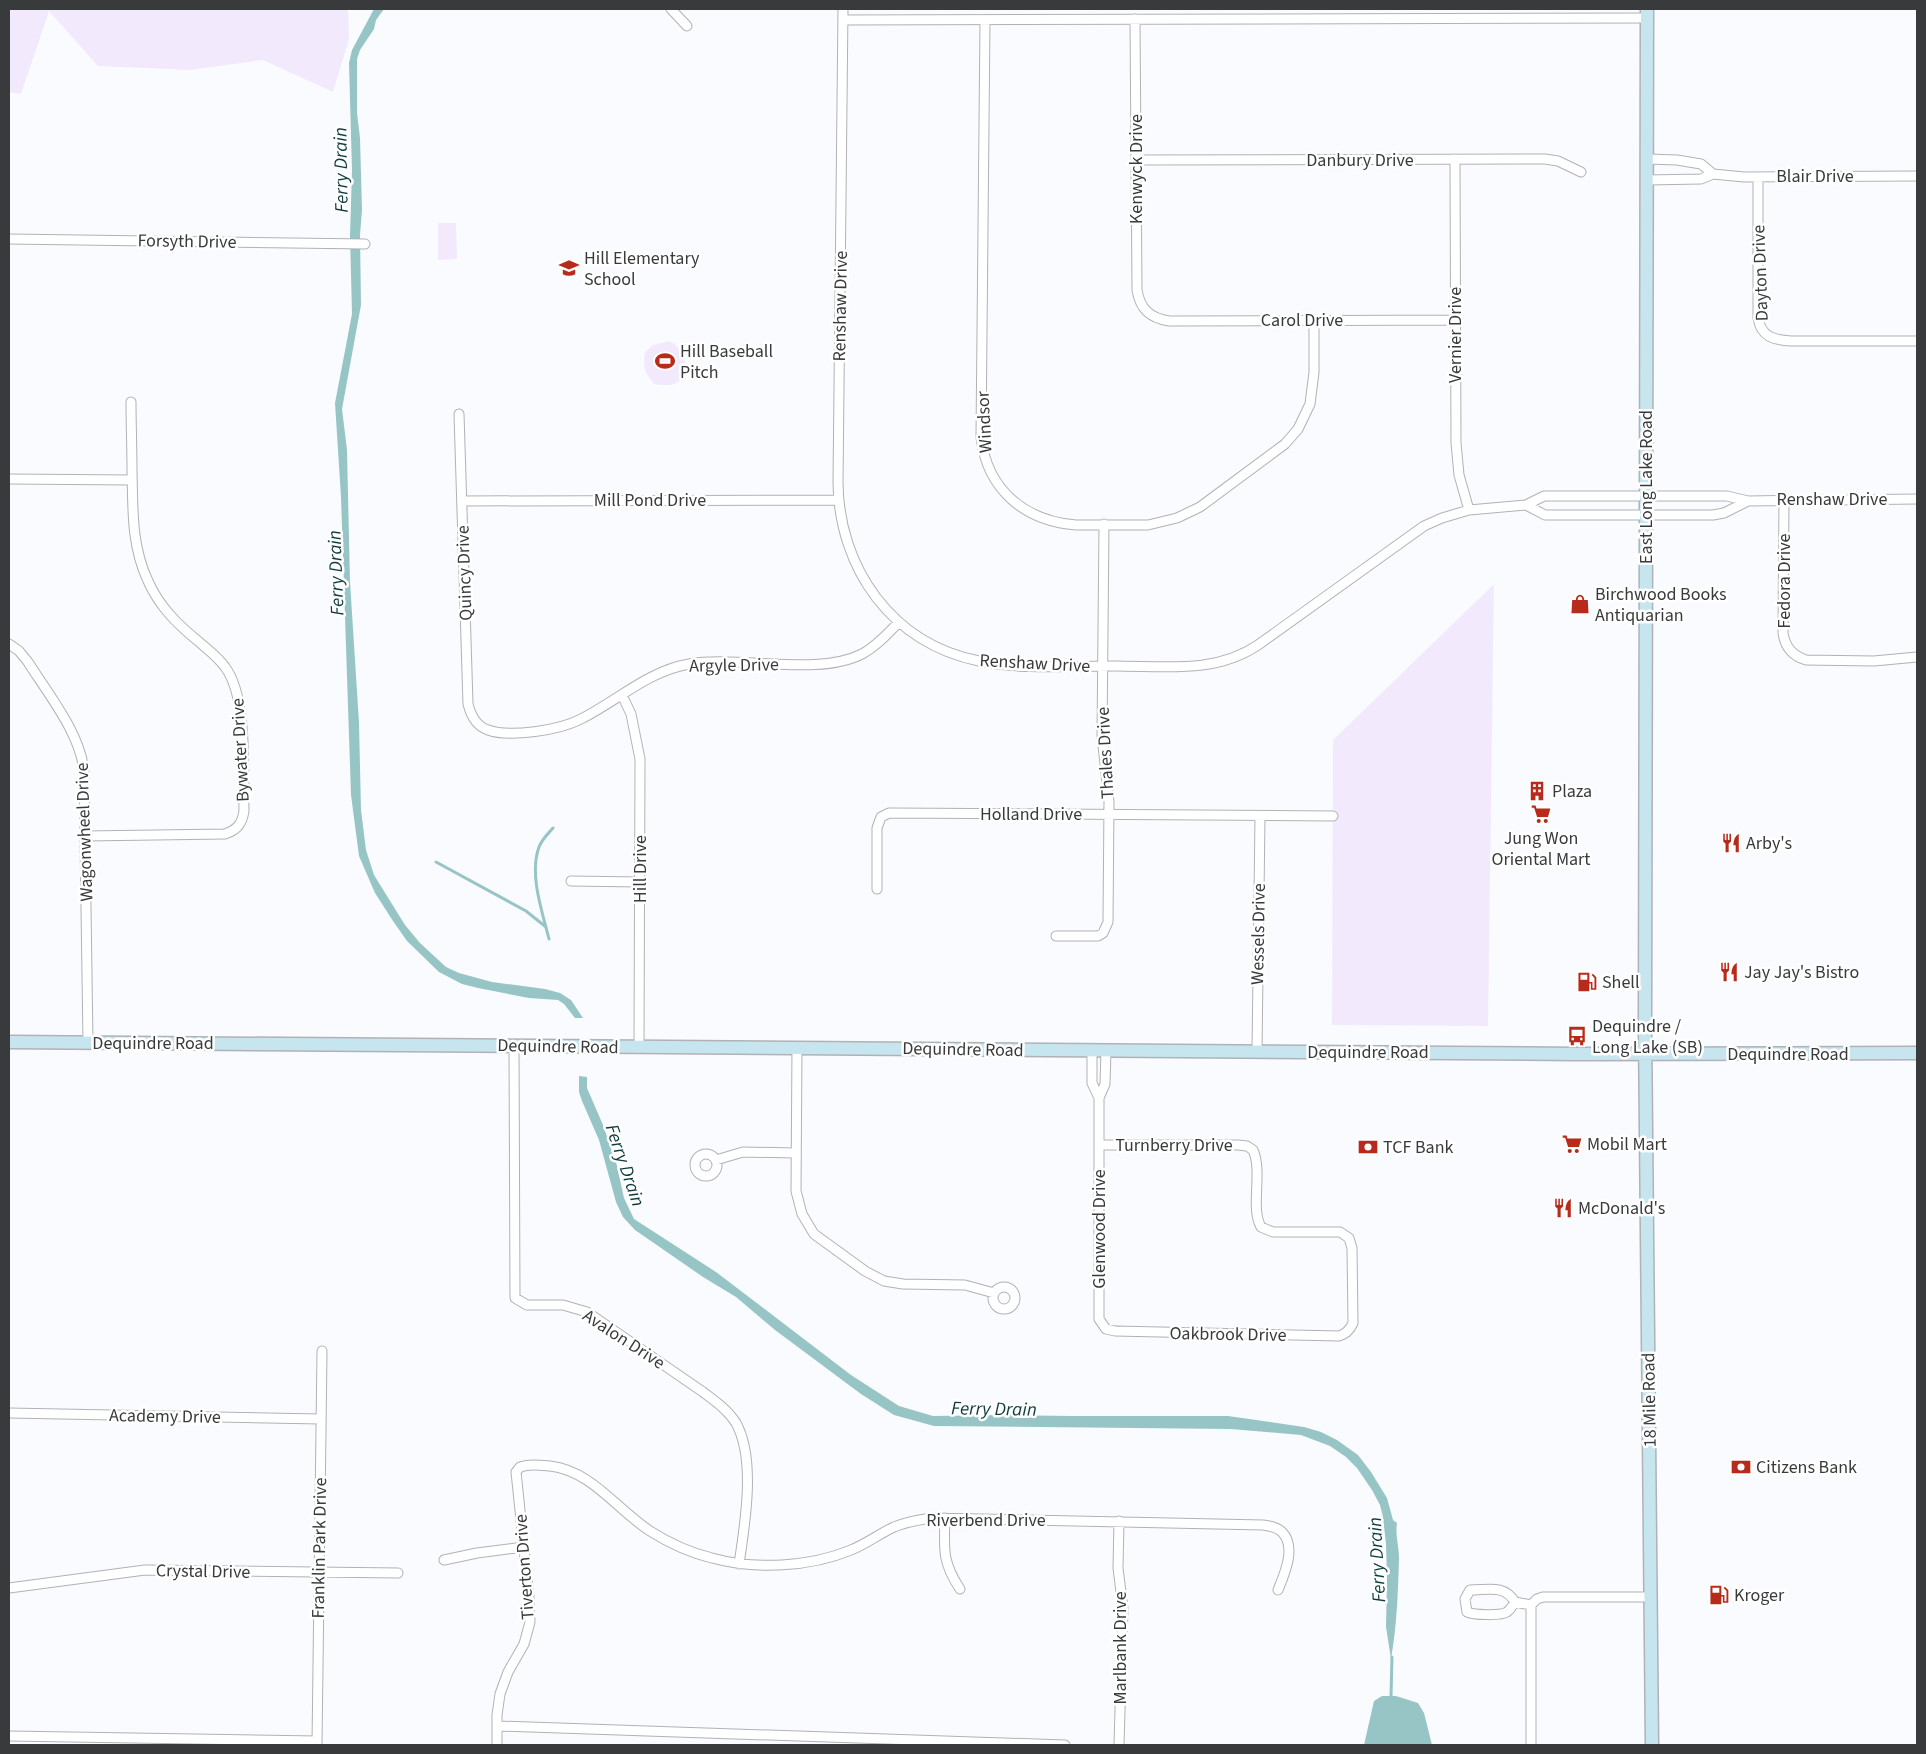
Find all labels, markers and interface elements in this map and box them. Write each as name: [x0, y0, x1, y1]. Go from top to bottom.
street label: Kenwyck Drive: [1124, 114, 1149, 224]
water label: Ferry Drain: [327, 127, 356, 213]
street label: Danbury Drive: [1306, 148, 1414, 173]
street label: Blair Drive: [1776, 164, 1854, 189]
street label: Dayton Drive: [1746, 224, 1775, 322]
street label: Forsyth Drive: [137, 228, 237, 255]
place label: Hill Elementary School: [584, 246, 700, 292]
street label: Renshaw Drive: [827, 250, 854, 362]
school or university icon: Hill Elementary School: [558, 257, 580, 279]
street label: Vernier Drive: [1443, 287, 1468, 383]
street label: Carol Drive: [1261, 308, 1343, 333]
place label: Hill Baseball Pitch: [680, 339, 773, 385]
sports icon: Hill Baseball Pitch: [654, 350, 676, 372]
street label: Windsor: [970, 390, 999, 454]
street label: East Long Lake Road: [1634, 410, 1659, 564]
street label: Renshaw Drive: [1777, 487, 1887, 512]
street label: Mill Pond Drive: [594, 488, 706, 513]
street label: Quincy Drive: [450, 525, 479, 621]
water label: Ferry Drain: [322, 530, 351, 616]
street label: Fedora Drive: [1772, 534, 1797, 628]
place label: Birchwood Books Antiquarian: [1595, 582, 1727, 628]
shop icon: Birchwood Books Antiquarian: [1569, 593, 1591, 615]
street label: Renshaw Drive: [979, 648, 1091, 679]
street label: Argyle Drive: [689, 652, 779, 679]
street label: Bywater Drive: [225, 697, 256, 803]
street label: Thales Drive: [1091, 706, 1120, 800]
street label: Wagonwheel Drive: [70, 762, 99, 902]
place label: Plaza: [1552, 779, 1592, 804]
building icon: Plaza: [1526, 780, 1548, 802]
street label: Holland Drive: [980, 802, 1082, 827]
supermarket icon: Jung Won Oriental Mart: [1530, 803, 1552, 825]
place label: Jung Won Oriental Mart: [1492, 826, 1590, 872]
place label: Arby's: [1746, 831, 1792, 856]
restaurant icon: Arby's: [1720, 832, 1742, 854]
street label: Hill Drive: [628, 835, 653, 903]
street label: Wessels Drive: [1245, 883, 1272, 985]
place label: Jay Jay's Bistro: [1744, 960, 1859, 985]
restaurant icon: Jay Jay's Bistro: [1718, 961, 1740, 983]
place label: Shell: [1602, 970, 1640, 995]
fuel station icon: Shell: [1576, 971, 1598, 993]
place label: Dequindre / Long Lake (SB): [1592, 1014, 1703, 1060]
bus stop icon: Dequindre / Long Lake (SB): [1566, 1025, 1588, 1047]
street label: Dequindre Road: [92, 1031, 214, 1056]
street label: Dequindre Road: [497, 1033, 619, 1060]
street label: Dequindre Road: [902, 1036, 1024, 1063]
street label: Dequindre Road: [1307, 1040, 1429, 1065]
street label: Dequindre Road: [1727, 1042, 1849, 1067]
water label: Ferry Drain: [598, 1121, 651, 1210]
place label: Mobil Mart: [1587, 1132, 1667, 1157]
street label: Turnberry Drive: [1115, 1133, 1233, 1158]
supermarket icon: Mobil Mart: [1561, 1133, 1583, 1155]
place label: TCF Bank: [1383, 1135, 1453, 1160]
bank icon: TCF Bank: [1357, 1136, 1379, 1158]
street label: Glenwood Drive: [1087, 1169, 1112, 1289]
place label: McDonald's: [1578, 1196, 1665, 1221]
restaurant icon: McDonald's: [1552, 1197, 1574, 1219]
street label: Avalon Drive: [578, 1303, 670, 1375]
street label: Oakbrook Drive: [1169, 1321, 1287, 1348]
street label: 18 Mile Road: [1636, 1352, 1663, 1448]
water label: Ferry Drain: [951, 1395, 1037, 1424]
street label: Academy Drive: [109, 1403, 221, 1430]
place label: Citizens Bank: [1756, 1455, 1857, 1480]
bank icon: Citizens Bank: [1730, 1456, 1752, 1478]
street label: Franklin Park Drive: [306, 1477, 333, 1619]
street label: Riverbend Drive: [926, 1508, 1046, 1533]
street label: Tiverton Drive: [508, 1513, 541, 1621]
water label: Ferry Drain: [1362, 1516, 1393, 1603]
street label: Crystal Drive: [156, 1558, 251, 1585]
place label: Kroger: [1734, 1583, 1785, 1608]
fuel station icon: Kroger: [1708, 1584, 1730, 1606]
street label: Marlbank Drive: [1108, 1591, 1133, 1705]

